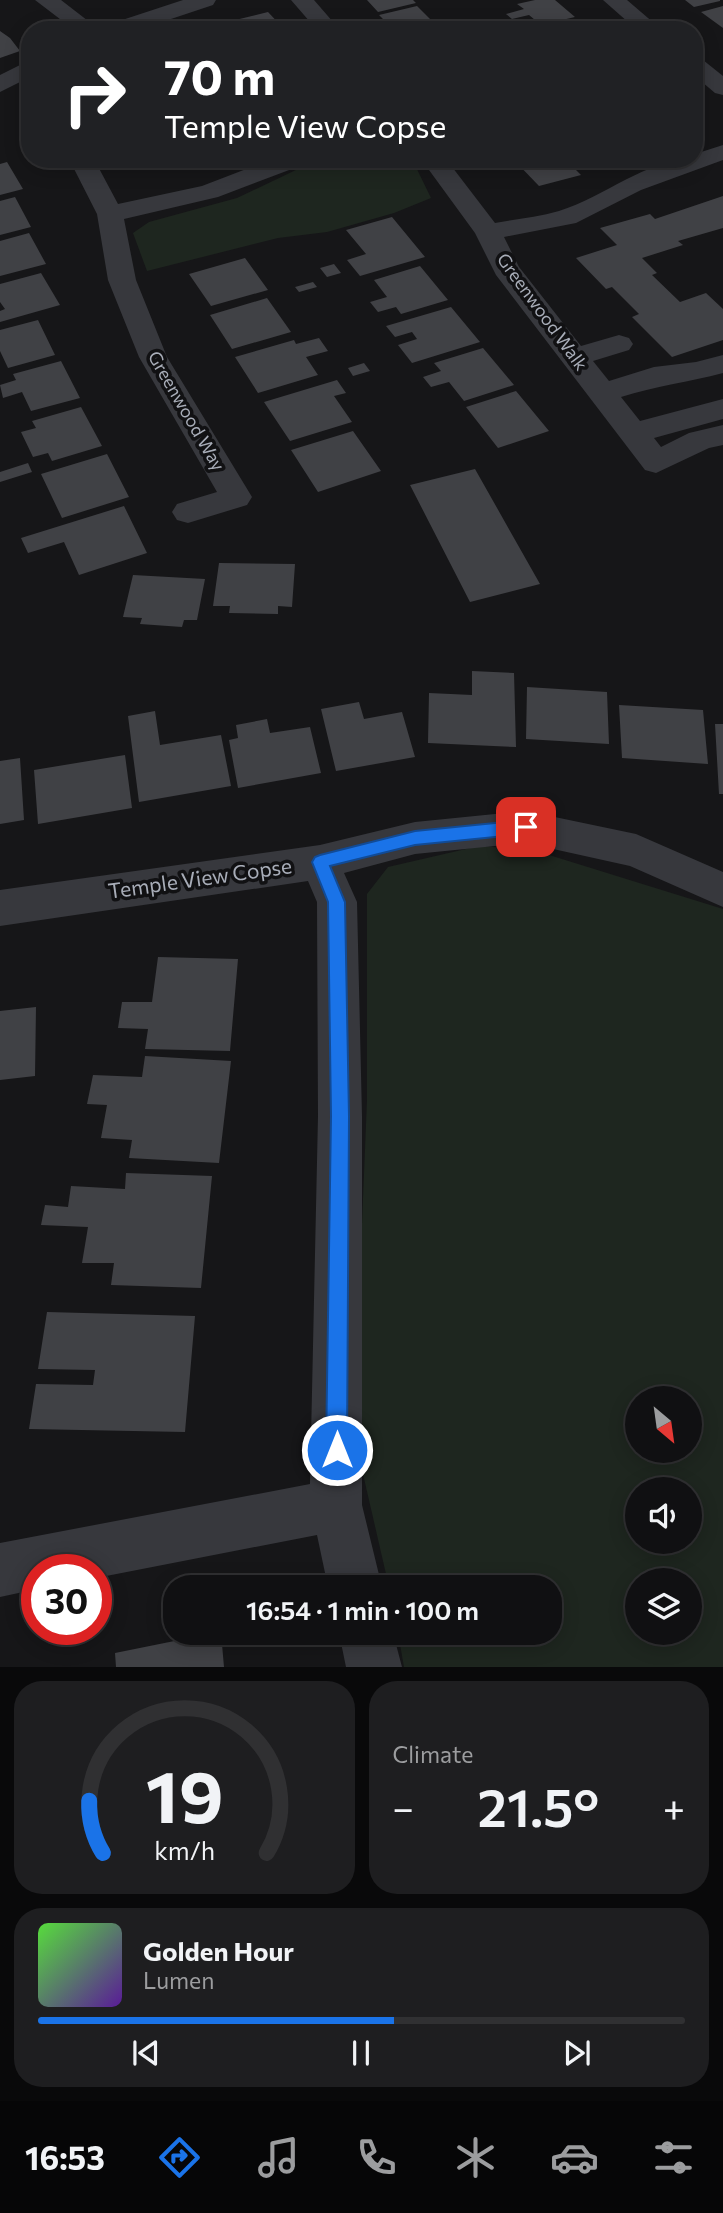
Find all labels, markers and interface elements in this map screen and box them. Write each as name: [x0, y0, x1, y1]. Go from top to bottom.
text: 70 m: [164, 45, 275, 105]
icon: right: [49, 49, 140, 140]
text: Temple View Copse: [164, 105, 446, 145]
street label: Greenwood Walk: [493, 248, 593, 375]
street label: Greenwood Way: [144, 347, 230, 474]
pin: [496, 797, 556, 857]
icon: arrive: [507, 808, 545, 846]
street label: Temple View Copse: [106, 852, 293, 903]
north arrow: [625, 1386, 702, 1463]
map controls: [625, 1386, 702, 1645]
position arrow: [300, 1413, 374, 1487]
button: sound: [625, 1477, 702, 1554]
speed limit sign: 30: [21, 1554, 112, 1645]
button: layers: [625, 1568, 702, 1645]
text: 16:54 · 1 min · 100 m: [246, 1594, 479, 1625]
text: Climate: [393, 1740, 474, 1768]
text: 19: [145, 1750, 223, 1839]
text: 21.5°: [478, 1774, 599, 1838]
text: −: [393, 1783, 414, 1830]
text: +: [663, 1783, 685, 1830]
text: km/h: [154, 1835, 215, 1865]
text: Golden Hour: [143, 1935, 294, 1966]
text: Lumen: [143, 1966, 214, 1994]
icon: previous: [127, 2034, 165, 2072]
icon: pause: [342, 2034, 380, 2072]
icon: next: [558, 2034, 596, 2072]
icon: directions: [155, 2133, 204, 2182]
icon: music: [254, 2133, 303, 2182]
icon: phone: [352, 2133, 401, 2182]
icon: climate: [451, 2133, 500, 2182]
icon: car: [550, 2133, 599, 2182]
icon: filters: [649, 2133, 698, 2182]
text: 16:53: [25, 2137, 105, 2177]

